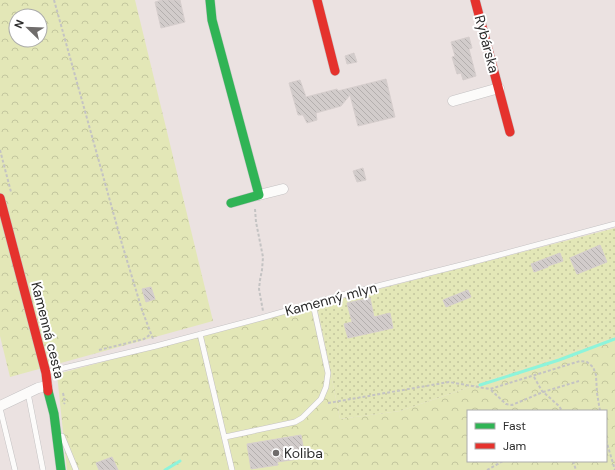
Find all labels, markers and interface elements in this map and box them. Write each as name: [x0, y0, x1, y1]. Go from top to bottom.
north arrow: [8, 8, 48, 48]
street label: Rybárska: [471, 13, 503, 75]
text: N: [11, 18, 27, 31]
street label: Kamenný mlyn: [283, 278, 379, 320]
street label: Kamenná cesta: [27, 280, 69, 380]
legend: [467, 410, 607, 462]
text: Fast: [503, 418, 526, 434]
text: Jam: [503, 438, 526, 454]
place label: Koliba: [284, 444, 323, 462]
marker: Koliba: [271, 448, 281, 458]

